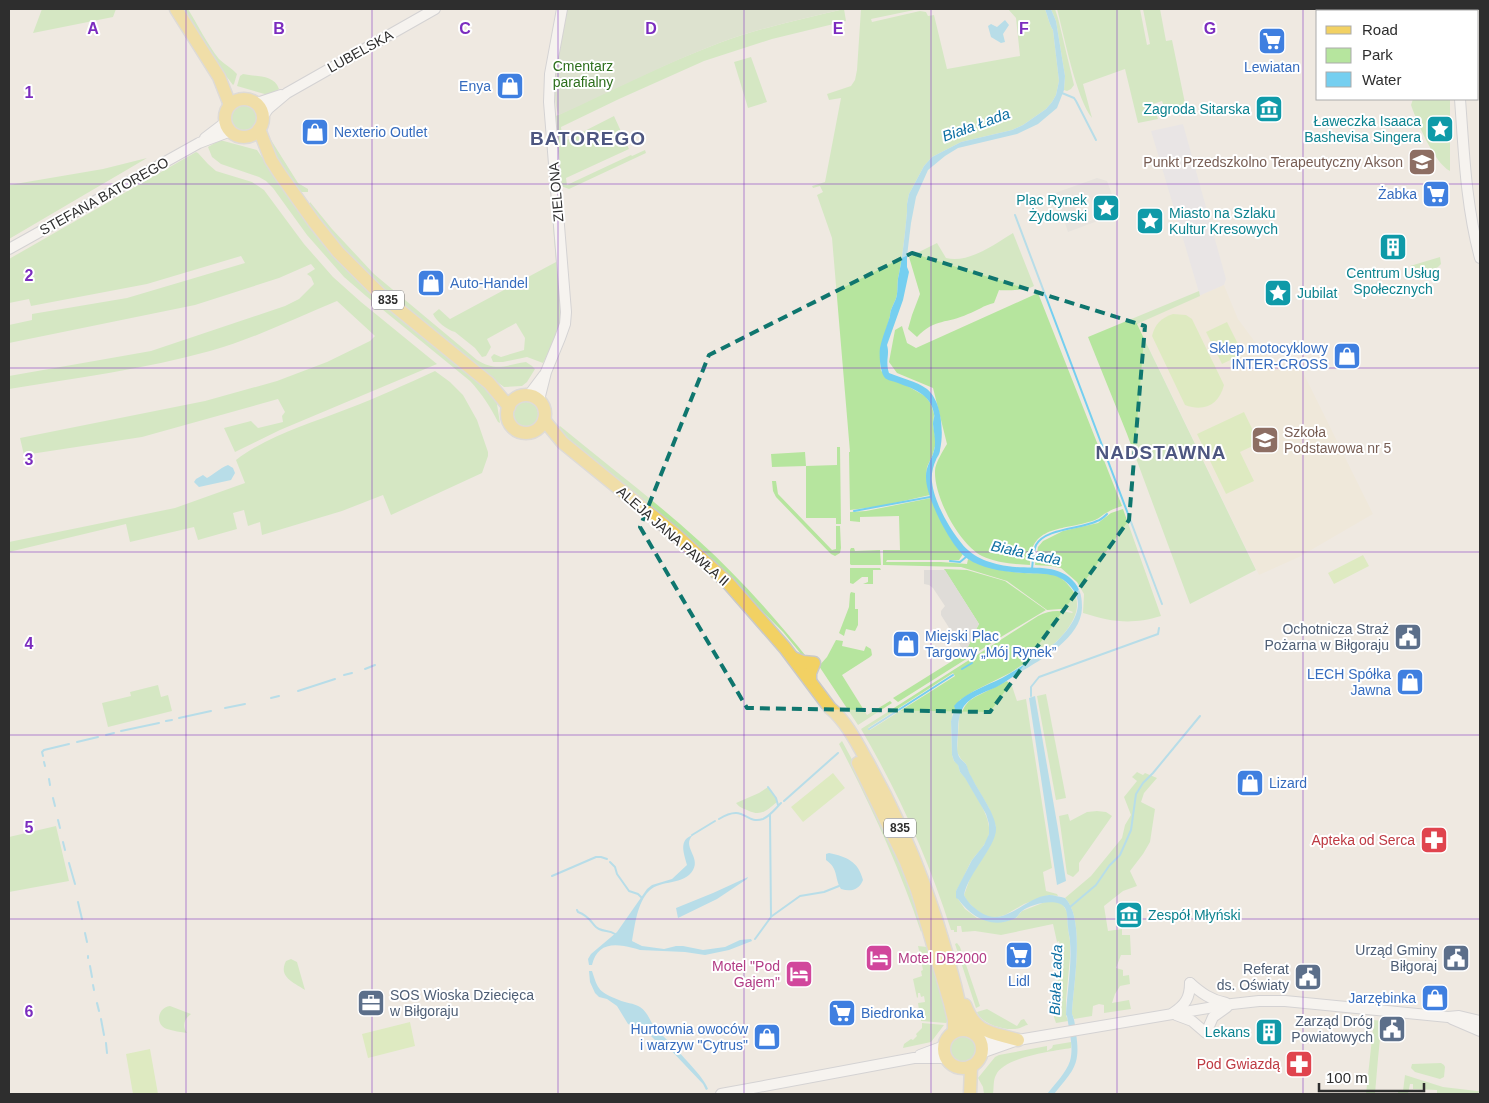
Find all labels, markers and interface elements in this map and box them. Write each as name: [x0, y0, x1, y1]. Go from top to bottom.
legend: [1316, 10, 1479, 100]
text: A: [87, 20, 99, 37]
text: B: [273, 20, 285, 37]
text: C: [459, 20, 471, 37]
text: D: [645, 20, 657, 37]
text: E: [833, 20, 844, 37]
text: F: [1019, 20, 1029, 37]
text: G: [1204, 20, 1216, 37]
text: Road: [1362, 21, 1398, 38]
street label: LUBELSKA: [324, 26, 396, 76]
supermarket icon: Lewiatan: [1257, 26, 1287, 56]
text: Park: [1362, 46, 1393, 63]
park label: Cmentarz parafialny: [553, 58, 613, 90]
place label: Lewiatan: [1244, 59, 1300, 75]
shop icon: Enya: [495, 71, 525, 101]
text: Water: [1362, 71, 1401, 88]
place label: Enya: [459, 78, 491, 94]
text: 1: [25, 84, 34, 101]
museum icon: Zagroda Sitarska: [1254, 94, 1284, 124]
place label: Zagroda Sitarska: [1143, 101, 1250, 117]
water label: Biała Łada: [940, 104, 1012, 145]
place label: Ławeczka Isaaca Bashevisa Singera: [1304, 113, 1421, 145]
place icon: Ławeczka Isaaca Bashevisa Singera: [1425, 114, 1455, 144]
shop icon: Nexterio Outlet: [300, 117, 330, 147]
place label: Nexterio Outlet: [334, 124, 427, 140]
district label: BATOREGO: [530, 128, 646, 149]
school or university icon: Punkt Przedszkolno Terapeutyczny Akson: [1407, 147, 1437, 177]
street label: STEFANA BATOREGO: [37, 154, 171, 238]
place label: Punkt Przedszkolno Terapeutyczny Akson: [1143, 154, 1403, 170]
street label: ZIELONA: [545, 161, 567, 223]
supermarket icon: Żabka: [1421, 179, 1451, 209]
place label: Żabka: [1378, 185, 1417, 202]
place label: Plac Rynek Żydowski: [1016, 192, 1088, 224]
place icon: Plac Rynek Żydowski: [1091, 193, 1121, 223]
place label: Miasto na Szlaku Kultur Kresowych: [1169, 205, 1278, 237]
place icon: Miasto na Szlaku Kultur Kresowych: [1135, 206, 1165, 236]
building icon: Centrum Usług Społecznych: [1378, 232, 1408, 262]
place label: Centrum Usług Społecznych: [1346, 265, 1440, 297]
text: 2: [25, 267, 34, 284]
shop icon: Auto-Handel: [416, 268, 446, 298]
place label: Auto-Handel: [450, 275, 528, 291]
place icon: Jubilat: [1263, 278, 1293, 308]
place label: Jubilat: [1297, 285, 1338, 301]
road number: 835: [372, 290, 404, 310]
place label: Sklep motocyklowy INTER-CROSS: [1209, 340, 1328, 372]
shop icon: Sklep motocyklowy INTER-CROSS: [1332, 341, 1362, 371]
place label: Szkoła Podstawowa nr 5: [1284, 424, 1392, 456]
school or university icon: Szkoła Podstawowa nr 5: [1250, 425, 1280, 455]
district label: NADSTAWNA: [1095, 442, 1227, 463]
text: 3: [25, 451, 34, 468]
street label: ALEJA JANA PAWŁA II: [614, 483, 732, 589]
water label: Biała Łada: [990, 537, 1063, 568]
place label: Ochotnicza Straż Pożarna w Biłgoraju: [1264, 621, 1389, 653]
public building icon: Ochotnicza Straż Pożarna w Biłgoraju: [1393, 622, 1423, 652]
place label: Miejski Plac Targowy „Mój Rynek”: [925, 628, 1057, 660]
shop icon: Miejski Plac Targowy „Mój Rynek”: [891, 629, 921, 659]
text: 4: [25, 635, 34, 652]
place label: LECH Spółka Jawna: [1307, 666, 1391, 698]
shop icon: LECH Spółka Jawna: [1395, 667, 1425, 697]
shop icon: Lizard: [1235, 768, 1265, 798]
place label: Lizard: [1269, 775, 1307, 791]
road number: 835: [884, 818, 916, 838]
text: 5: [25, 819, 34, 836]
pharmacy icon: Apteka od Serca: [1419, 825, 1449, 855]
place label: Apteka od Serca: [1311, 832, 1415, 848]
museum icon: Zespół Młyński: [1114, 900, 1144, 930]
place label: Zespół Młyński: [1148, 907, 1241, 923]
supermarket icon: Lidl: [1004, 940, 1034, 970]
place label: Urząd Gminy Biłgoraj: [1355, 942, 1437, 974]
hotel icon: Motel DB2000: [864, 943, 894, 973]
public building icon: Urząd Gminy Biłgoraj: [1441, 943, 1471, 973]
water label: Biała Łada: [1046, 944, 1065, 1016]
place label: Motel DB2000: [898, 950, 987, 966]
place label: Motel "Pod Gajem": [712, 958, 780, 990]
hotel icon: Motel "Pod Gajem": [784, 959, 814, 989]
place label: Referat ds. Oświaty: [1217, 961, 1289, 993]
public building icon: Referat ds. Oświaty: [1293, 962, 1323, 992]
place label: Lidl: [1008, 973, 1030, 989]
shop icon: Jarzębinka: [1420, 983, 1450, 1013]
place label: SOS Wioska Dziecięca w Biłgoraju: [389, 987, 534, 1019]
office icon: SOS Wioska Dziecięca w Biłgoraju: [356, 988, 386, 1018]
place label: Jarzębinka: [1348, 990, 1416, 1006]
supermarket icon: Biedronka: [827, 998, 857, 1028]
text: 6: [25, 1003, 34, 1020]
place label: Biedronka: [861, 1005, 924, 1021]
place label: Zarząd Dróg Powiatowych: [1291, 1013, 1373, 1045]
public building icon: Zarząd Dróg Powiatowych: [1377, 1014, 1407, 1044]
building icon: Lekans: [1254, 1017, 1284, 1047]
place label: Hurtownia owoców i warzyw "Cytrus": [631, 1021, 749, 1053]
shop icon: Hurtownia owoców i warzyw "Cytrus": [752, 1022, 782, 1052]
place label: Lekans: [1205, 1024, 1250, 1040]
pharmacy icon: Pod Gwiazdą: [1284, 1049, 1314, 1079]
place label: Pod Gwiazdą: [1197, 1056, 1280, 1072]
scale bar: [1319, 1060, 1424, 1092]
text: 100 m: [1326, 1069, 1368, 1086]

